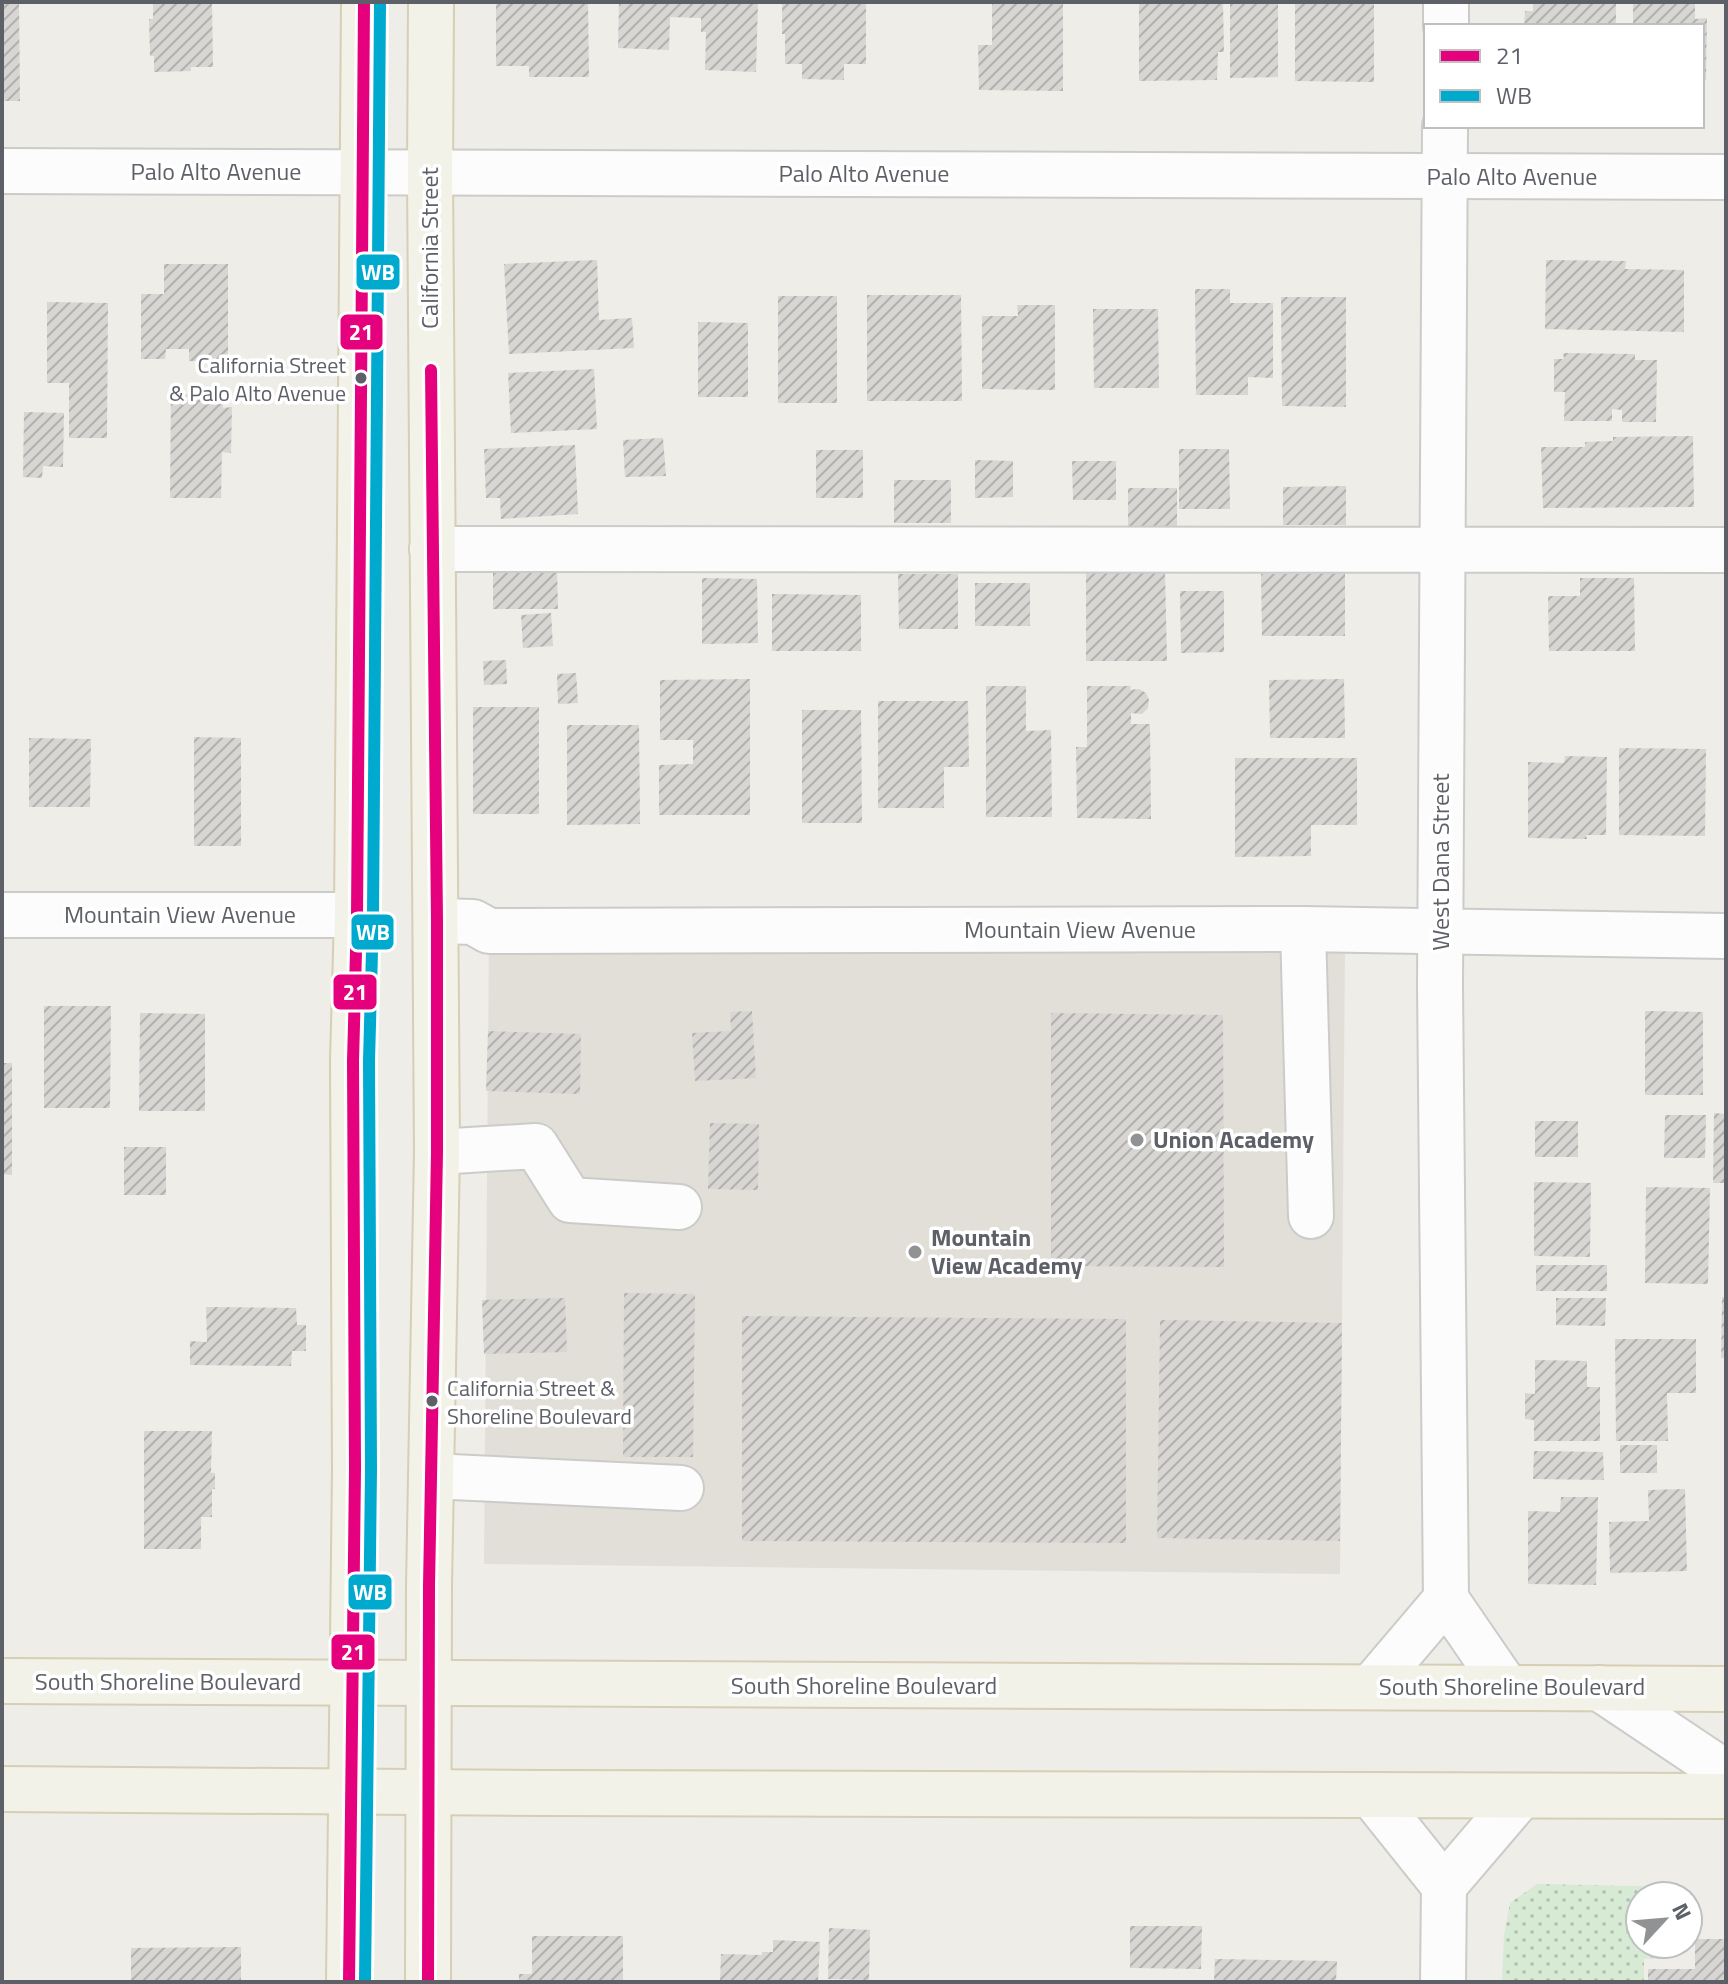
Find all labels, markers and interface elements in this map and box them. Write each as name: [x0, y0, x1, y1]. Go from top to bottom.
legend: [1424, 24, 1704, 128]
text: 21: [1496, 37, 1523, 73]
text: WB: [1496, 77, 1532, 113]
street label: Palo Alto Avenue: [131, 153, 301, 189]
street label: Palo Alto Avenue: [779, 155, 949, 191]
street label: Palo Alto Avenue: [1427, 158, 1597, 194]
street label: California Street: [411, 166, 447, 329]
line badge: WB: [355, 253, 401, 291]
text: WB: [361, 255, 395, 289]
line badge: 21: [339, 313, 384, 351]
text: 21: [349, 315, 373, 349]
place label: California Street & Palo Alto Avenue: [169, 348, 346, 410]
marker: California Street & Palo Alto Avenue: [353, 370, 369, 386]
street label: West Dana Street: [1422, 773, 1458, 951]
street label: Mountain View Avenue: [64, 896, 296, 932]
street label: Mountain View Avenue: [964, 911, 1196, 947]
line badge: WB: [350, 913, 395, 951]
text: WB: [356, 915, 390, 949]
line badge: 21: [332, 973, 378, 1011]
text: 21: [343, 975, 367, 1009]
place label: Union Academy: [1153, 1121, 1314, 1157]
marker: Union Academy: [1128, 1131, 1146, 1149]
place label: Mountain View Academy: [931, 1219, 1082, 1283]
marker: Mountain View Academy: [906, 1243, 924, 1261]
place label: California Street & Shoreline Boulevard: [447, 1371, 632, 1433]
marker: California Street & Shoreline Boulevard: [424, 1393, 440, 1409]
line badge: WB: [347, 1573, 393, 1611]
text: WB: [353, 1575, 387, 1609]
line badge: 21: [330, 1633, 376, 1671]
text: 21: [341, 1635, 365, 1669]
street label: South Shoreline Boulevard: [35, 1663, 301, 1699]
street label: South Shoreline Boulevard: [731, 1667, 997, 1703]
street label: South Shoreline Boulevard: [1379, 1668, 1645, 1704]
north arrow: [1624, 1880, 1704, 1960]
text: N: [1663, 1897, 1701, 1926]

